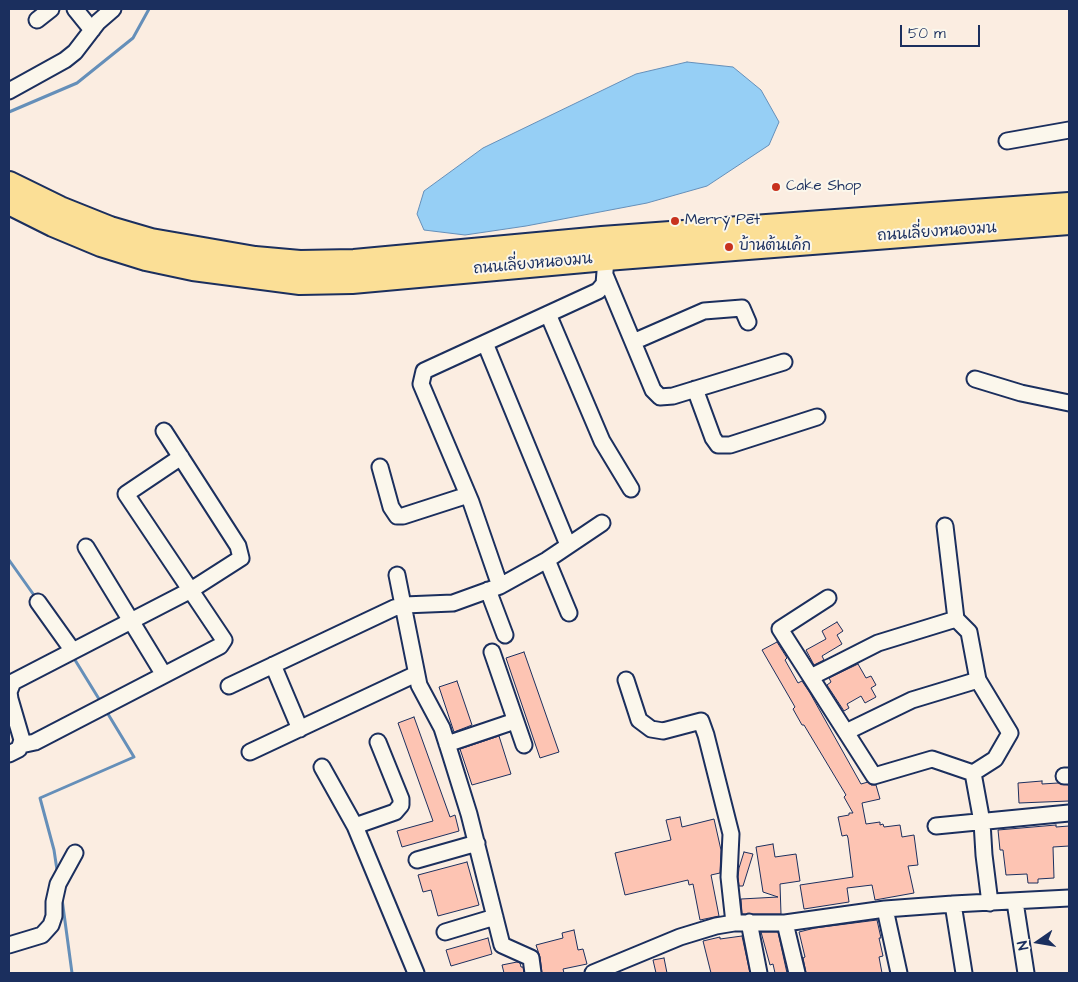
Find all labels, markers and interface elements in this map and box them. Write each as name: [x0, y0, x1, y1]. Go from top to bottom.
scale bar: [903, 15, 983, 47]
text: 50 m: [908, 23, 946, 44]
place label: Cake Shop: [786, 178, 861, 196]
marker: Cake Shop: [770, 181, 782, 193]
place label: Merry Pet: [685, 212, 760, 230]
marker: Merry Pet: [669, 215, 681, 227]
street label: ถนนเลี่ยงหนองมน: [877, 220, 997, 246]
place label: บ้านต้นเค้ก: [739, 238, 811, 256]
marker: บ้านต้นเค้ก: [723, 241, 735, 253]
street label: ถนนเลี่ยงหนองมน: [473, 251, 593, 279]
north arrow: [1013, 917, 1063, 967]
text: N: [1013, 939, 1034, 952]

